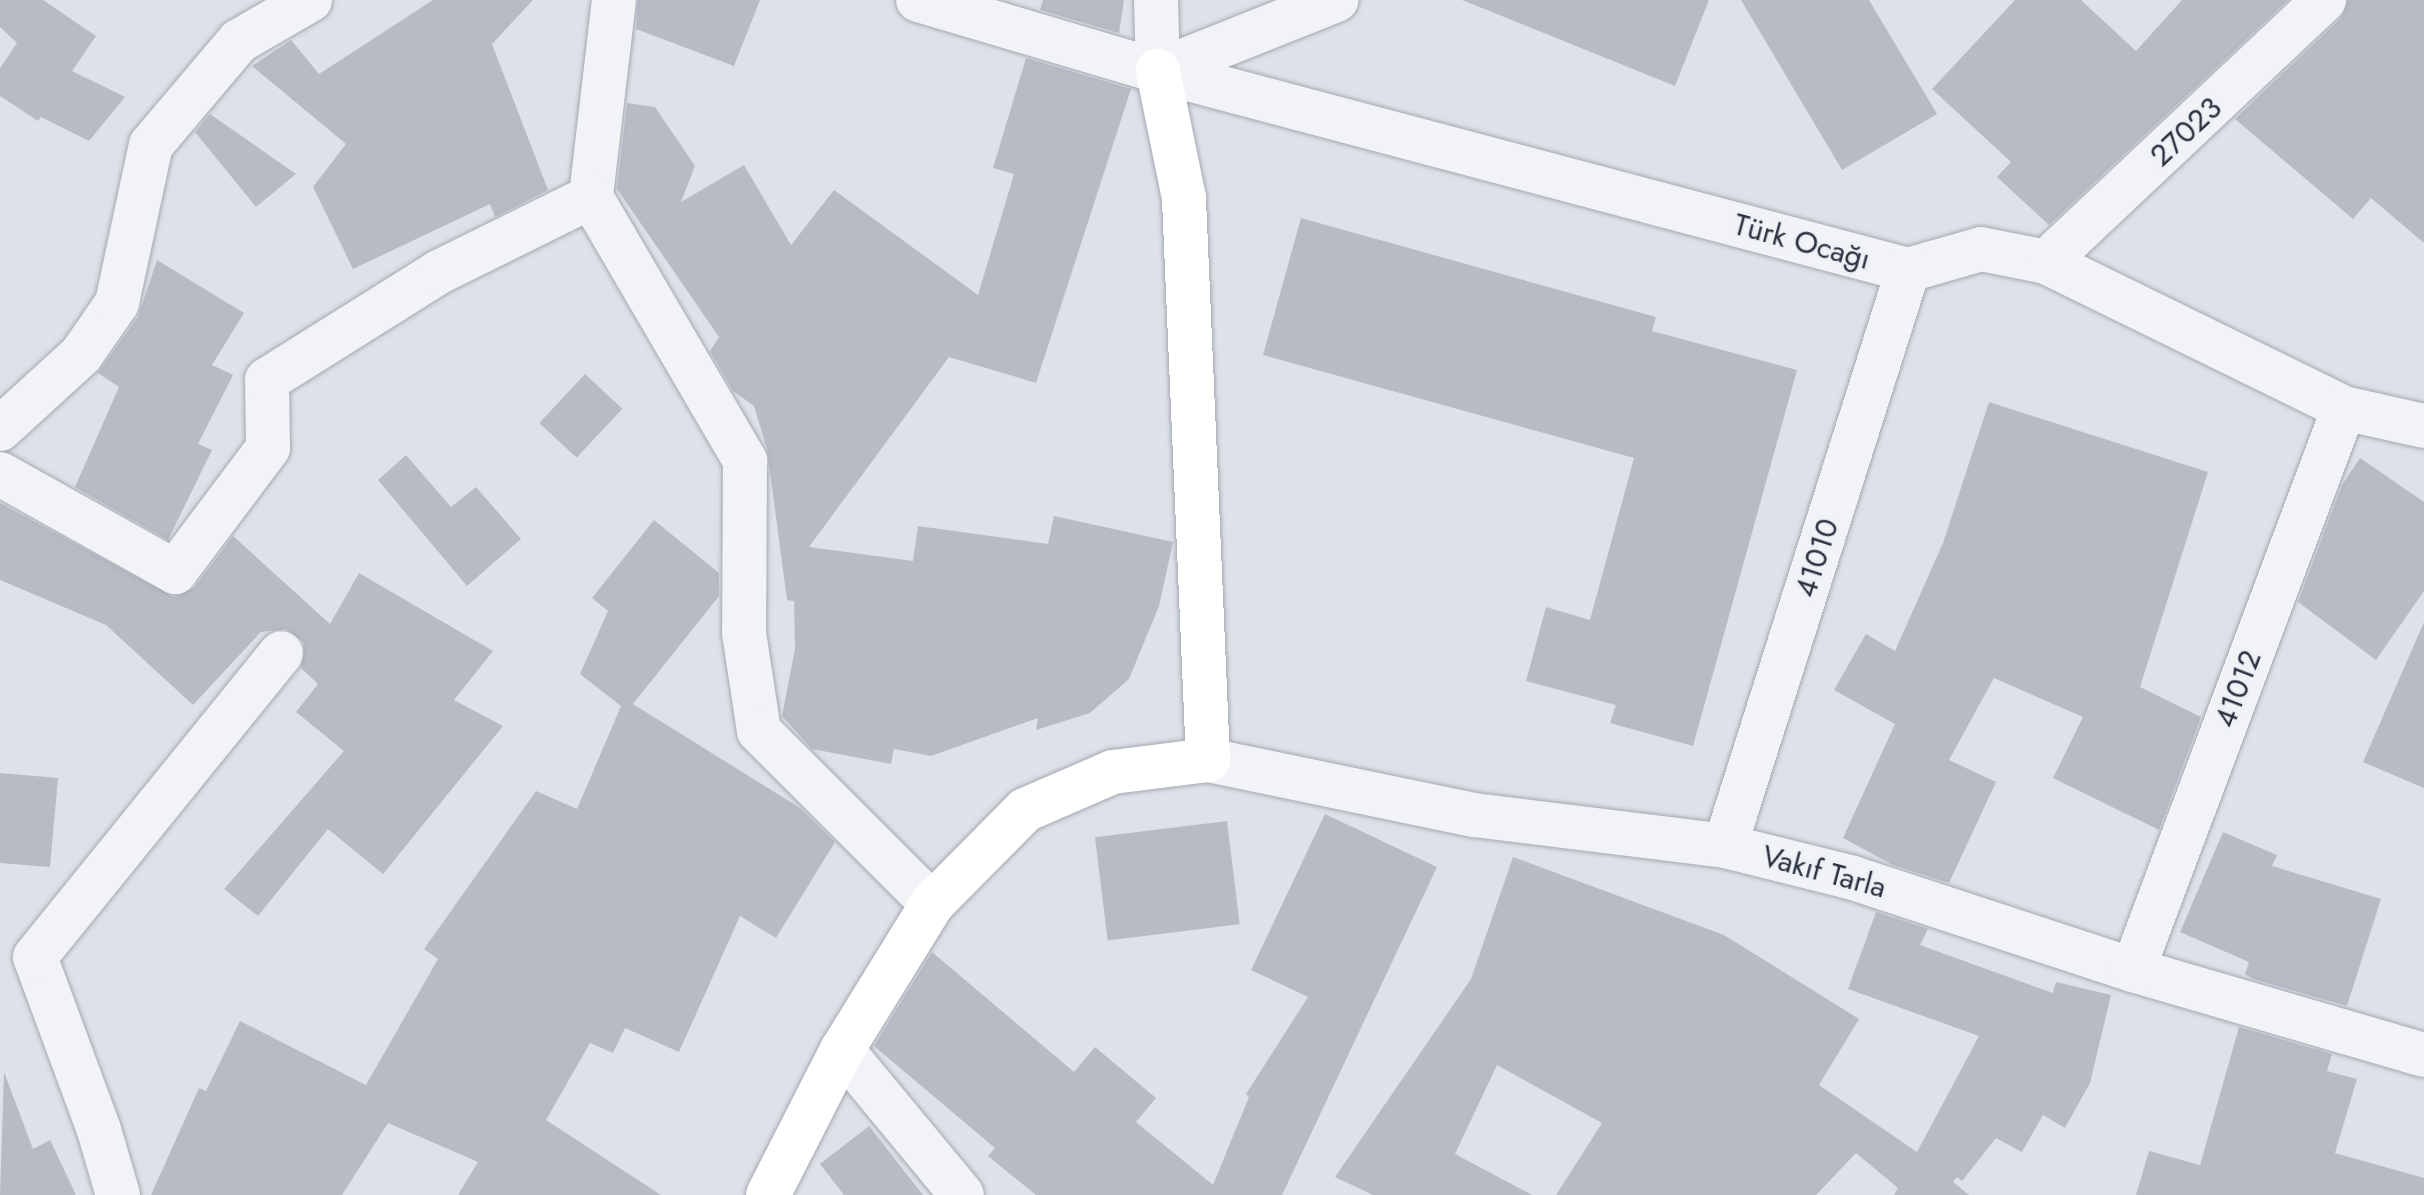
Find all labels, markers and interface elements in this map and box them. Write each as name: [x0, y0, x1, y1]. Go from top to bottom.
street label: 27023: [2143, 90, 2229, 174]
street label: Türk Ocağı: [1730, 207, 1874, 277]
street label: 41010: [1787, 514, 1847, 602]
street label: 41012: [2207, 645, 2269, 733]
street label: Vakıf Tarla: [1758, 838, 1890, 906]

